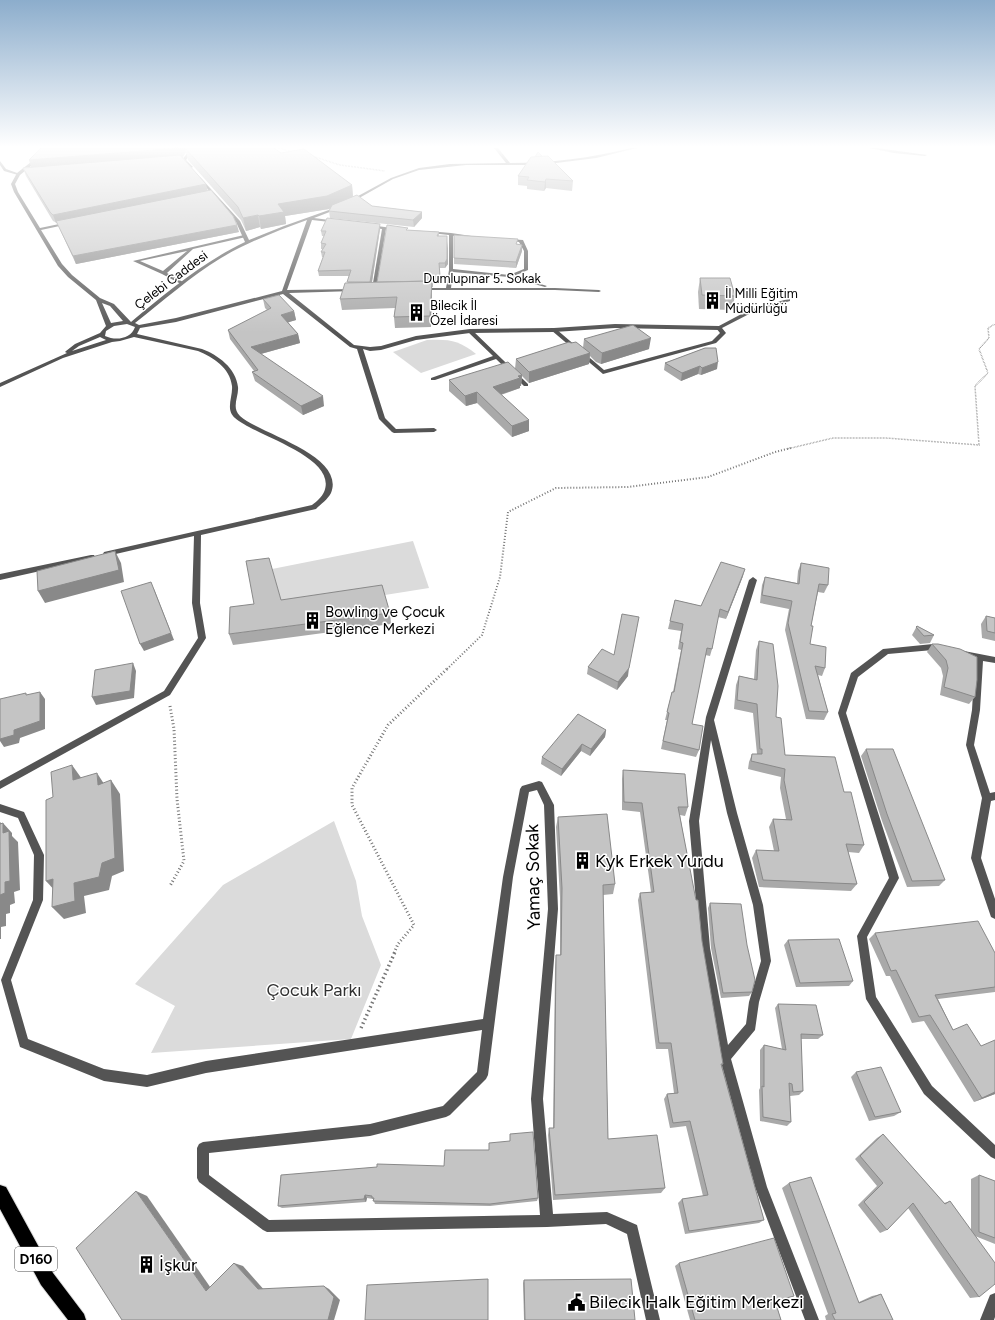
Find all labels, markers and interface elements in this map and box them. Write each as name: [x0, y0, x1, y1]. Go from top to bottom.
street label: Çelebi Caddesi: [131, 248, 211, 312]
street label: Dumlupınar 5. Sokak: [423, 271, 541, 286]
place label: İl Milli Eğitim Müdürlüğü: [725, 285, 798, 316]
building icon: İl Milli Eğitim Müdürlüğü: [702, 290, 722, 310]
place label: Bilecik İl Özel İdaresi: [430, 297, 498, 328]
building icon: Bilecik İl Özel İdaresi: [407, 302, 427, 322]
place label: Bowling ve Çocuk Eğlence Merkezi: [325, 603, 446, 638]
building icon: Bowling ve Çocuk Eğlence Merkezi: [302, 611, 322, 631]
street label: Yamaç Sokak: [521, 824, 545, 930]
place label: Kyk Erkek Yurdu: [595, 850, 724, 872]
building icon: Kyk Erkek Yurdu: [572, 851, 592, 871]
park label: Çocuk Parkı: [267, 979, 361, 1001]
road number: D160: [15, 1247, 57, 1271]
place label: İşkur: [159, 1254, 197, 1276]
building icon: İşkur: [136, 1255, 156, 1275]
place label: Bilecik Halk Eğitim Merkezi: [589, 1291, 804, 1313]
public building icon: Bilecik Halk Eğitim Merkezi: [566, 1292, 586, 1312]

